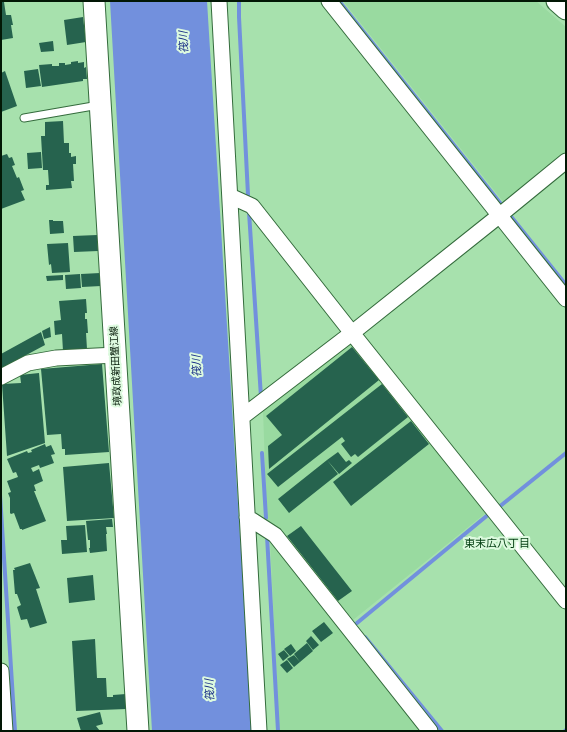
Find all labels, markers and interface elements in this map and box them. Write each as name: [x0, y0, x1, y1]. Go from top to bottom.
water label: 筏川: [177, 31, 191, 53]
street label: 境政成新田蟹江線: [108, 326, 124, 406]
water label: 筏川: [190, 355, 204, 377]
district label: 東末広八丁目: [464, 537, 530, 551]
water label: 筏川: [203, 679, 217, 701]

